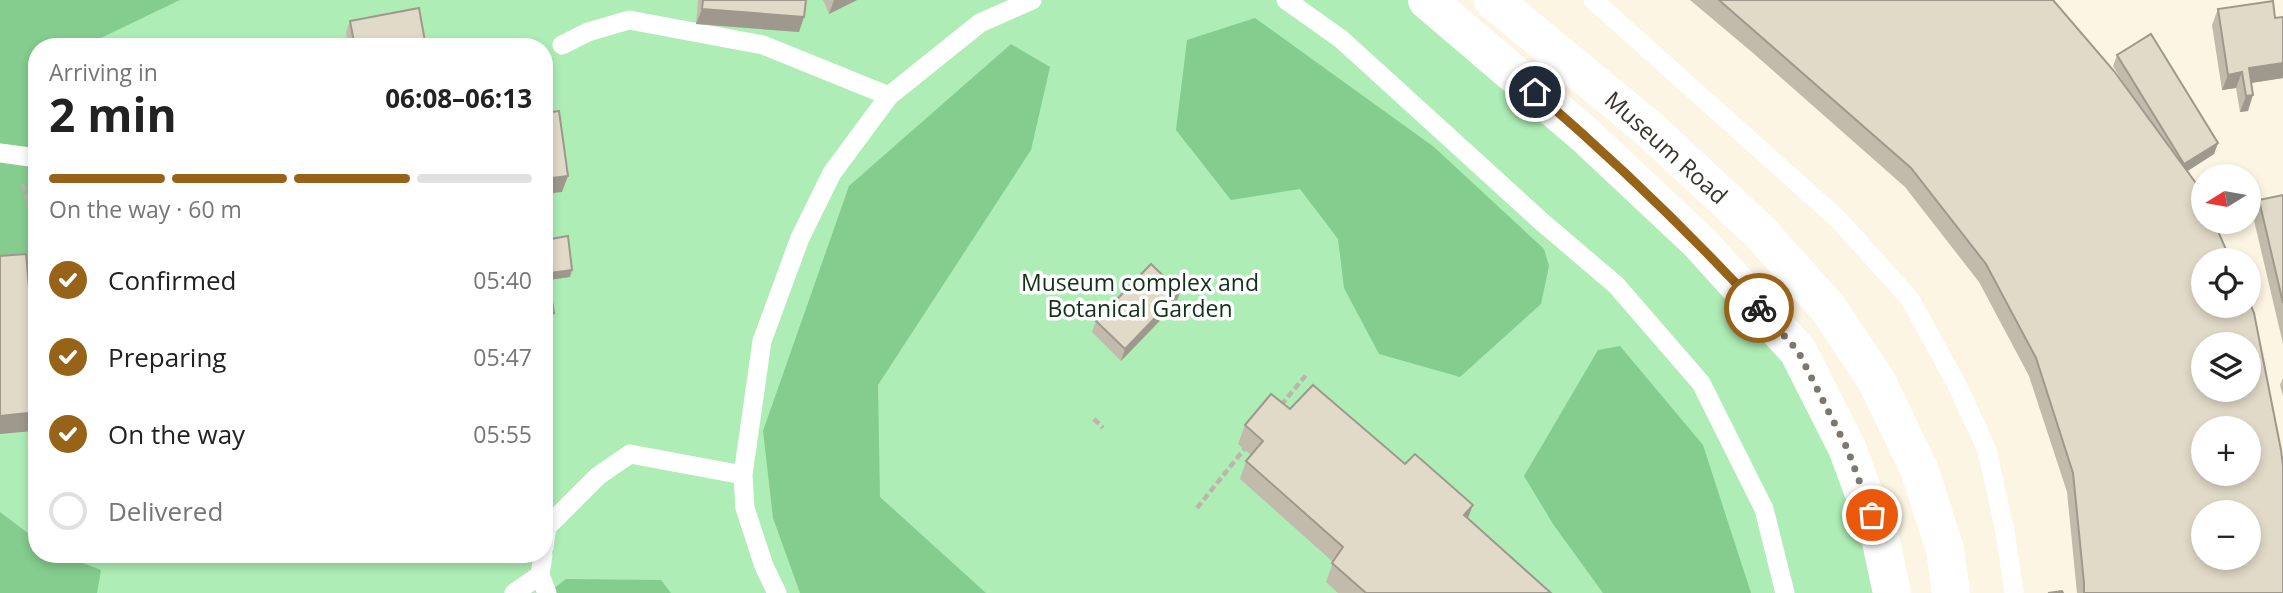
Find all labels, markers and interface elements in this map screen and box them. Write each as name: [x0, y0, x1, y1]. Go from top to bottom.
text: Arriving in: [49, 56, 158, 88]
pin: [1505, 62, 1565, 122]
icon: home: [1516, 73, 1554, 111]
text: 06:08–06:13: [385, 80, 532, 116]
text: 2 min: [49, 83, 177, 145]
street label: Museum Road: [1598, 84, 1735, 211]
north arrow: [2191, 164, 2261, 234]
map controls: [2191, 164, 2261, 570]
text: On the way · 60 m: [49, 193, 242, 225]
button: locate: [2191, 248, 2261, 318]
icon: check: [49, 261, 87, 299]
text: Confirmed: [108, 262, 236, 298]
text: 05:40: [473, 264, 532, 296]
park label: Museum complex and Botanical Garden: [1021, 266, 1259, 324]
courier: [1724, 273, 1794, 343]
icon: bike: [1740, 289, 1778, 327]
button: layers: [2191, 332, 2261, 402]
icon: check: [49, 338, 87, 376]
text: Preparing: [108, 339, 226, 375]
text: 05:47: [473, 341, 532, 373]
icon: check: [49, 415, 87, 453]
text: On the way: [108, 416, 245, 452]
button: +: [2191, 416, 2261, 486]
text: 05:55: [473, 418, 532, 450]
pin: [1842, 485, 1902, 545]
text: Delivered: [108, 493, 223, 529]
icon: bag: [1853, 496, 1891, 534]
button: −: [2191, 500, 2261, 570]

